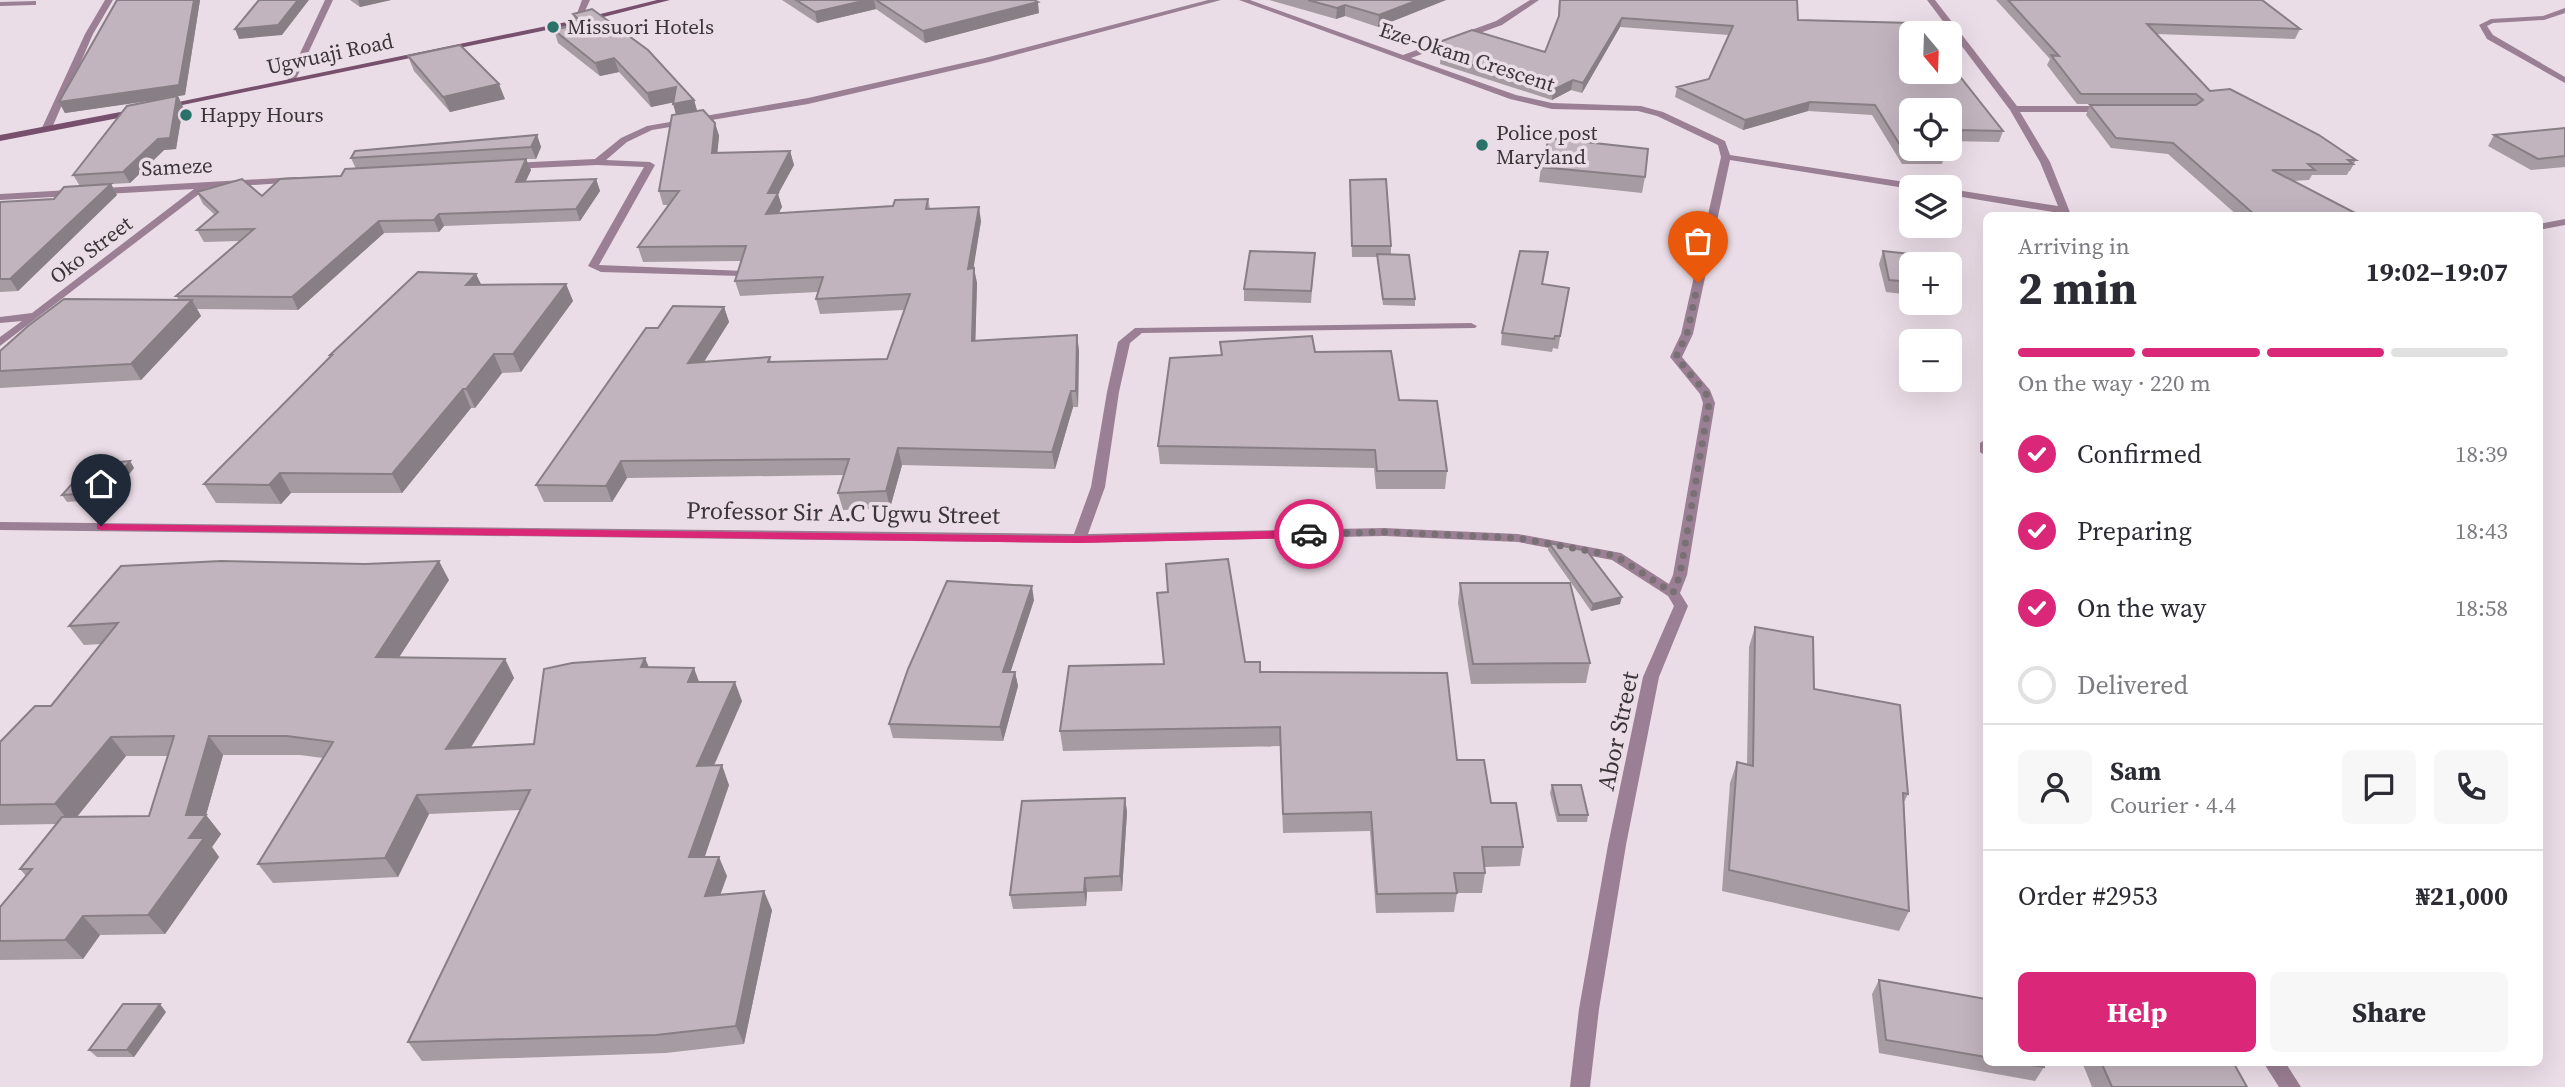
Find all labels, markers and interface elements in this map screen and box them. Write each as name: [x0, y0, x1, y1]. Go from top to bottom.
place label: Missuori Hotels: [567, 12, 714, 41]
street label: Eze-Okam Crescent: [1376, 14, 1559, 99]
marker: Missuori Hotels: [545, 19, 561, 35]
north arrow: [1899, 21, 1962, 84]
map controls: [1899, 21, 1962, 392]
street label: Ugwuaji Road: [264, 26, 396, 81]
button: locate: [1899, 98, 1962, 161]
place label: Happy Hours: [200, 100, 324, 129]
marker: Happy Hours: [178, 107, 194, 123]
place label: Police post Maryland: [1496, 118, 1598, 171]
marker: Police post Maryland: [1474, 137, 1490, 153]
street label: Sameze: [141, 150, 213, 183]
button: layers: [1899, 175, 1962, 238]
street label: Oko Street: [43, 209, 138, 290]
pin: [1668, 211, 1728, 283]
icon: bag: [1679, 222, 1717, 260]
text: Arriving in: [2018, 230, 2130, 262]
button: +: [1899, 252, 1962, 315]
text: 19:02–19:07: [2366, 254, 2508, 290]
text: 2 min: [2018, 256, 2137, 319]
button: −: [1899, 329, 1962, 392]
text: On the way · 220 m: [2018, 367, 2211, 399]
icon: check: [2018, 435, 2056, 473]
text: Confirmed: [2077, 436, 2202, 472]
text: 18:39: [2455, 438, 2508, 470]
pin: [71, 454, 131, 526]
icon: home: [82, 465, 120, 503]
street label: Professor Sir A.C Ugwu Street: [686, 493, 1000, 532]
courier: [1274, 499, 1344, 569]
icon: check: [2018, 512, 2056, 550]
text: Preparing: [2077, 513, 2192, 549]
icon: car: [1290, 515, 1328, 553]
text: 18:43: [2455, 515, 2508, 547]
icon: check: [2018, 589, 2056, 627]
text: On the way: [2077, 590, 2206, 626]
text: 18:58: [2455, 592, 2508, 624]
text: Delivered: [2077, 667, 2188, 703]
street label: Abor Street: [1589, 668, 1646, 793]
button: person: [2018, 750, 2092, 824]
button: chat: [2342, 750, 2416, 824]
button: phone: [2434, 750, 2508, 824]
text: Sam: [2110, 753, 2161, 789]
text: Courier · 4.4: [2110, 789, 2236, 821]
text: Order #2953: [2018, 878, 2158, 914]
text: ₦21,000: [2416, 878, 2508, 914]
button: Help: [2018, 972, 2256, 1052]
button: Share: [2270, 972, 2508, 1052]

